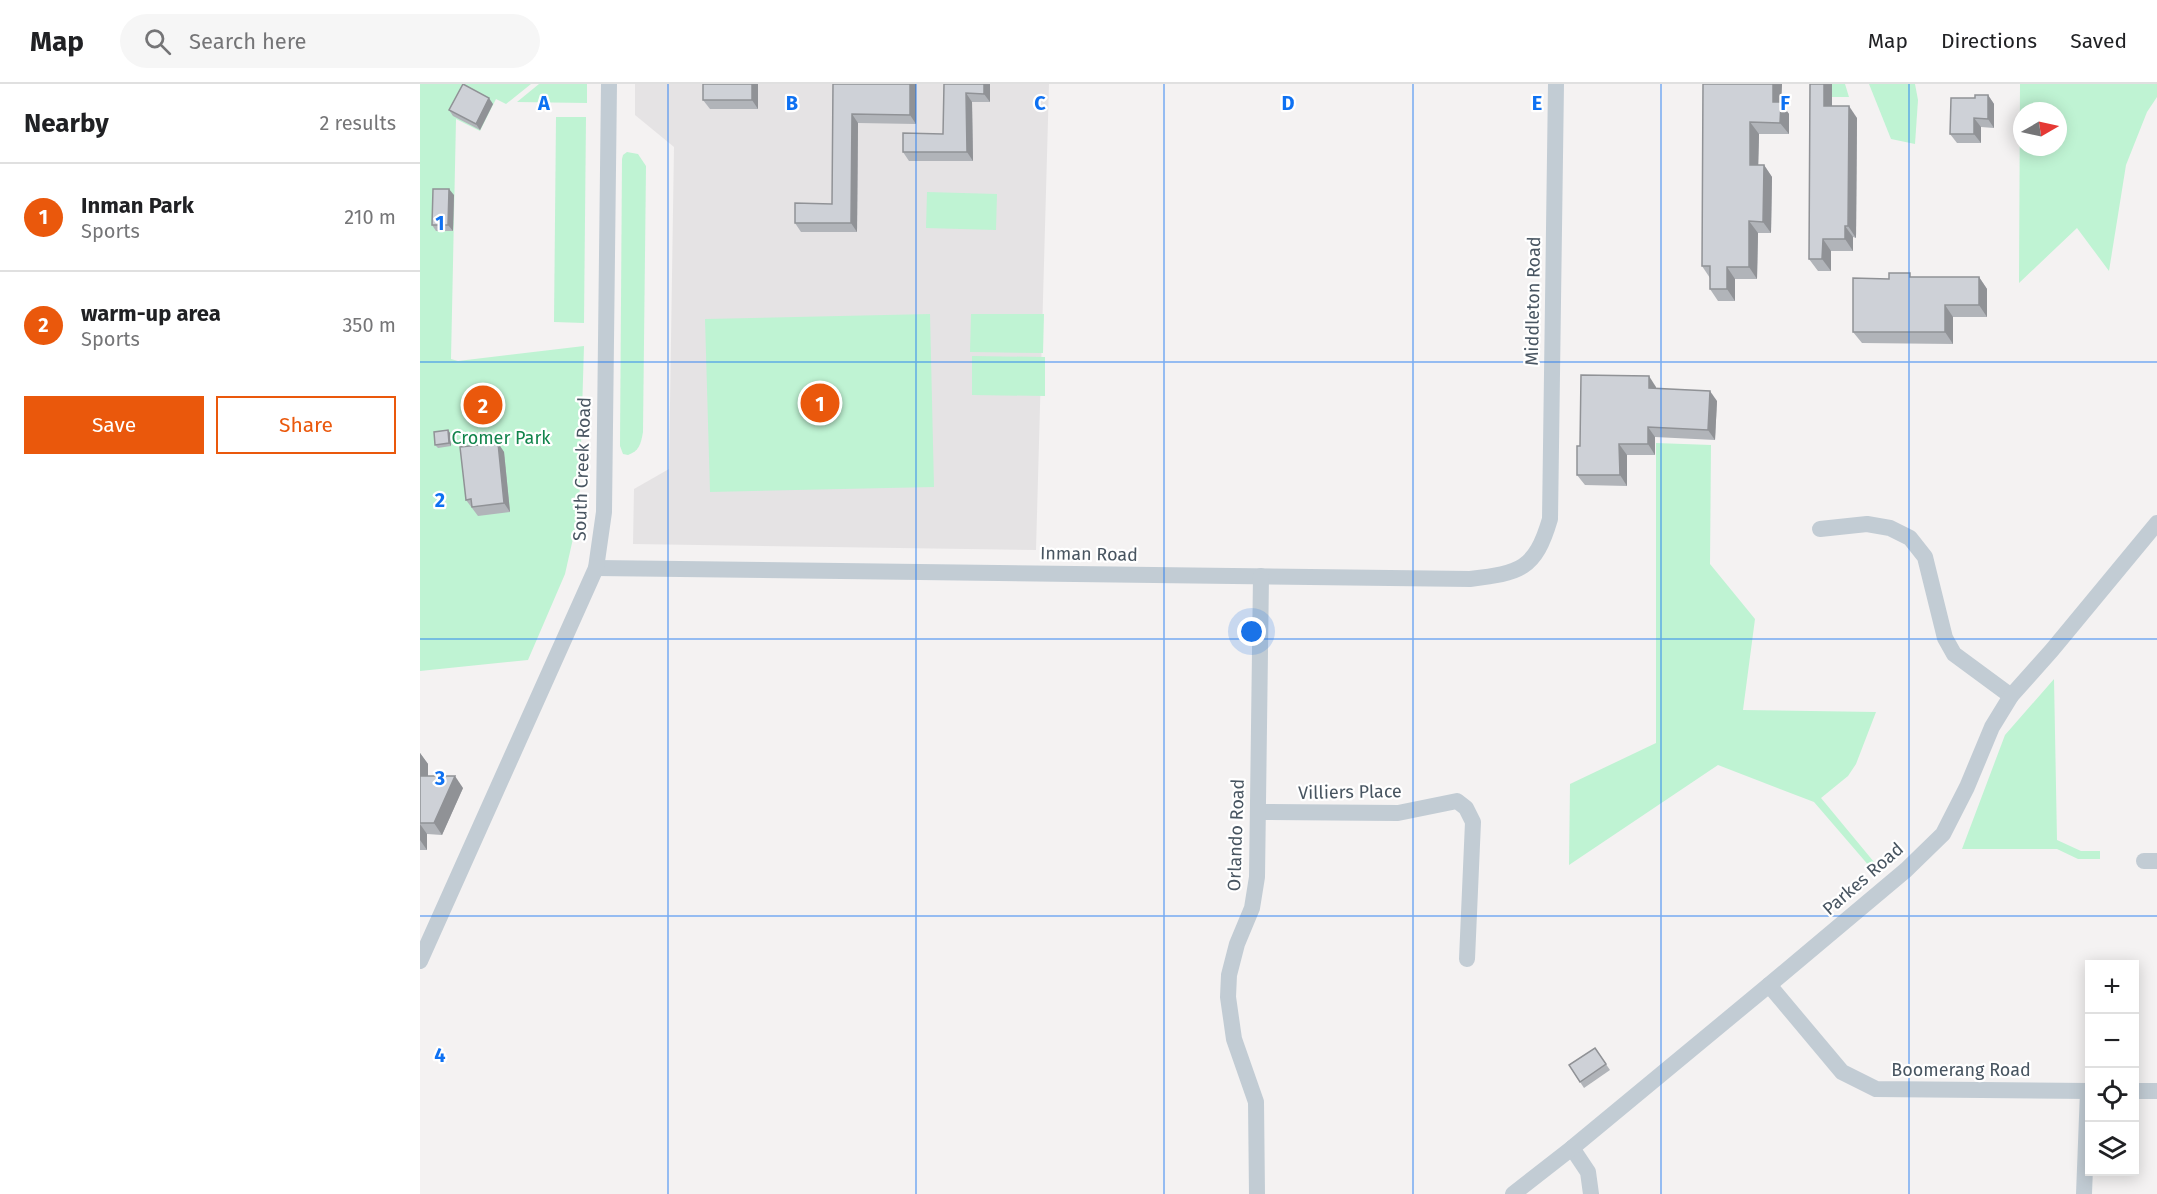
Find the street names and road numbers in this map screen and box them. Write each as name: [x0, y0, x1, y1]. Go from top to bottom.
street label: Middleton Road: [1521, 236, 1545, 366]
street label: South Creek Road: [568, 397, 596, 541]
street label: Inman Road: [1040, 542, 1138, 566]
street label: Orlando Road: [1223, 778, 1249, 892]
street label: Villiers Place: [1298, 780, 1402, 804]
street label: Parkes Road: [1818, 838, 1908, 920]
street label: Boomerang Road: [1891, 1059, 2031, 1081]

